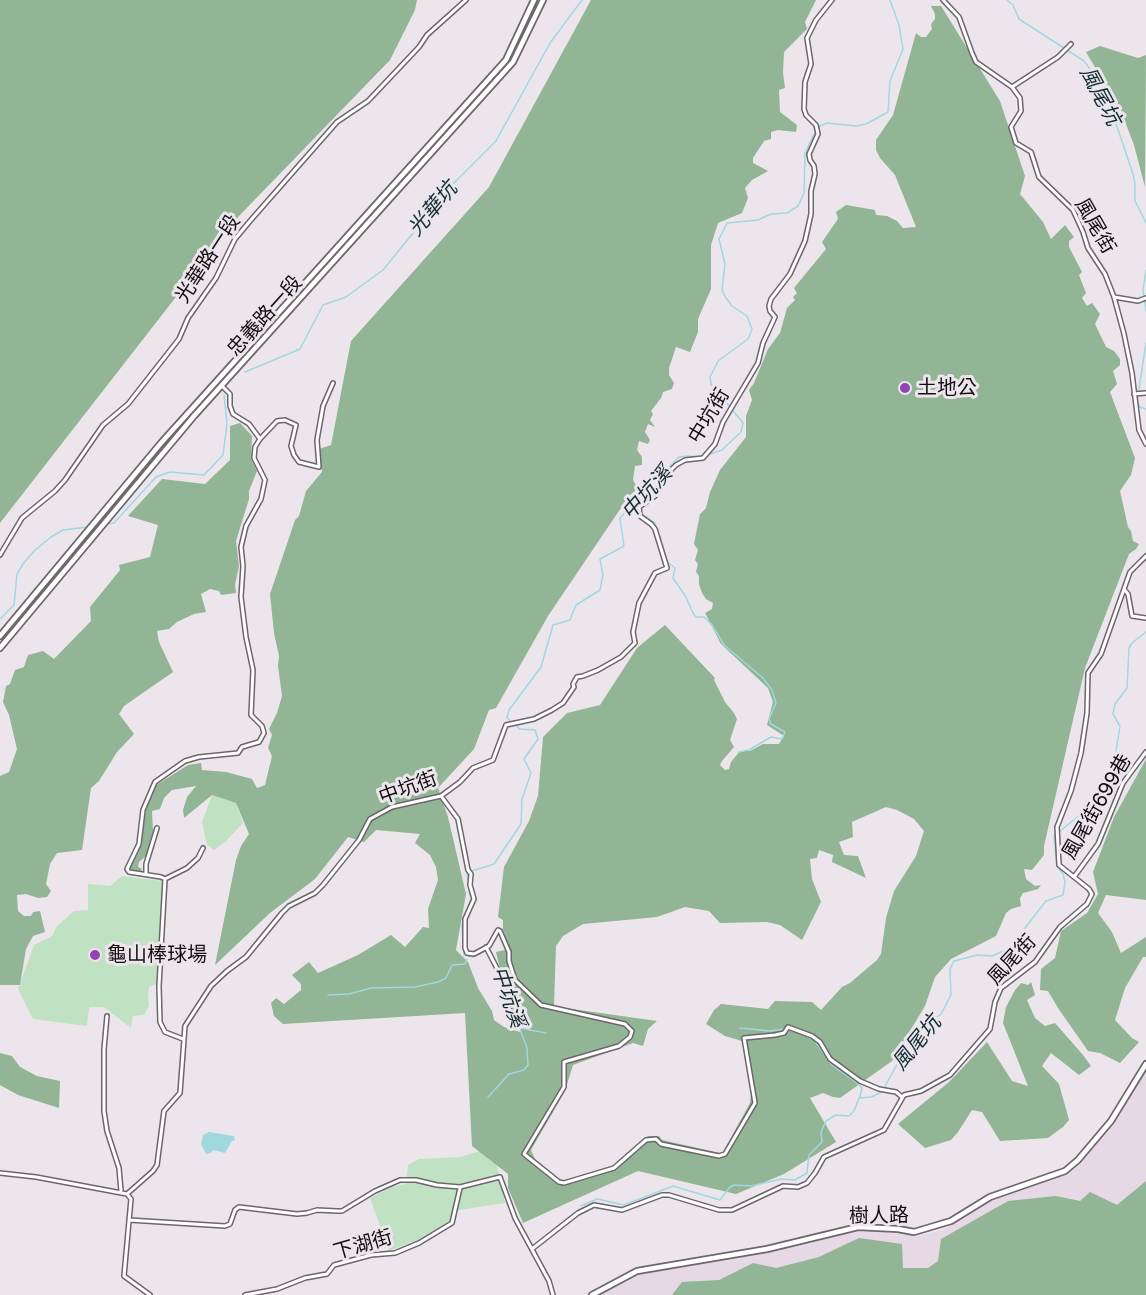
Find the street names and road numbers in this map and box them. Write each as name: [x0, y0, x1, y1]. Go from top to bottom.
street label: 風尾街: [1070, 194, 1120, 258]
street label: 光華路一段: [171, 211, 245, 307]
street label: 忠義路一段: [223, 271, 307, 361]
street label: 中坑街: [683, 384, 735, 448]
street label: 風尾街699巷: [1057, 750, 1137, 864]
street label: 中坑街: [376, 766, 440, 810]
street label: 風尾街: [983, 930, 1041, 990]
street label: 樹人路: [849, 1203, 909, 1229]
street label: 下湖街: [331, 1225, 395, 1265]

